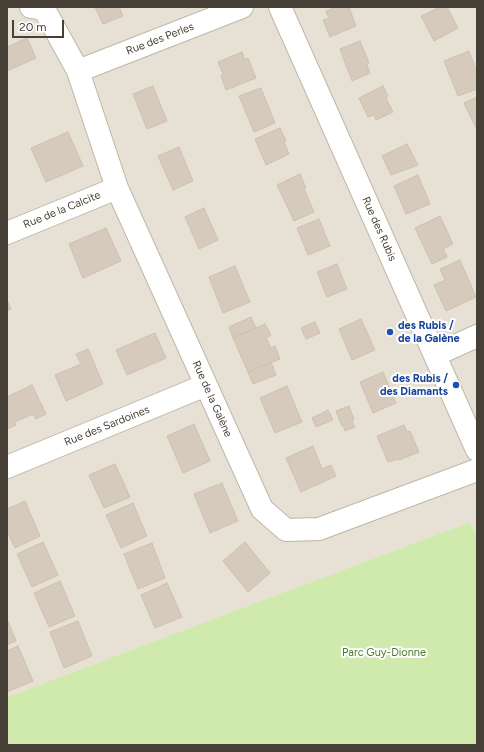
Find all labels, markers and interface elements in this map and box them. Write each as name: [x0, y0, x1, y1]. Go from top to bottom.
scale bar: [14, 12, 66, 38]
text: 20 m: [19, 20, 47, 34]
street label: Rue des Perles: [124, 20, 196, 58]
street label: Rue de la Calcite: [21, 188, 103, 232]
street label: Rue des Rubis: [359, 195, 399, 263]
place label: des Rubis / de la Galène: [398, 319, 460, 345]
marker: des Rubis / de la Galène: [385, 327, 395, 337]
street label: Rue de la Galène: [189, 359, 235, 439]
place label: des Rubis / des Diamants: [380, 372, 448, 398]
marker: des Rubis / des Diamants: [451, 380, 461, 390]
street label: Rue des Sardoines: [62, 403, 152, 449]
park label: Parc Guy-Dionne: [342, 646, 426, 660]

